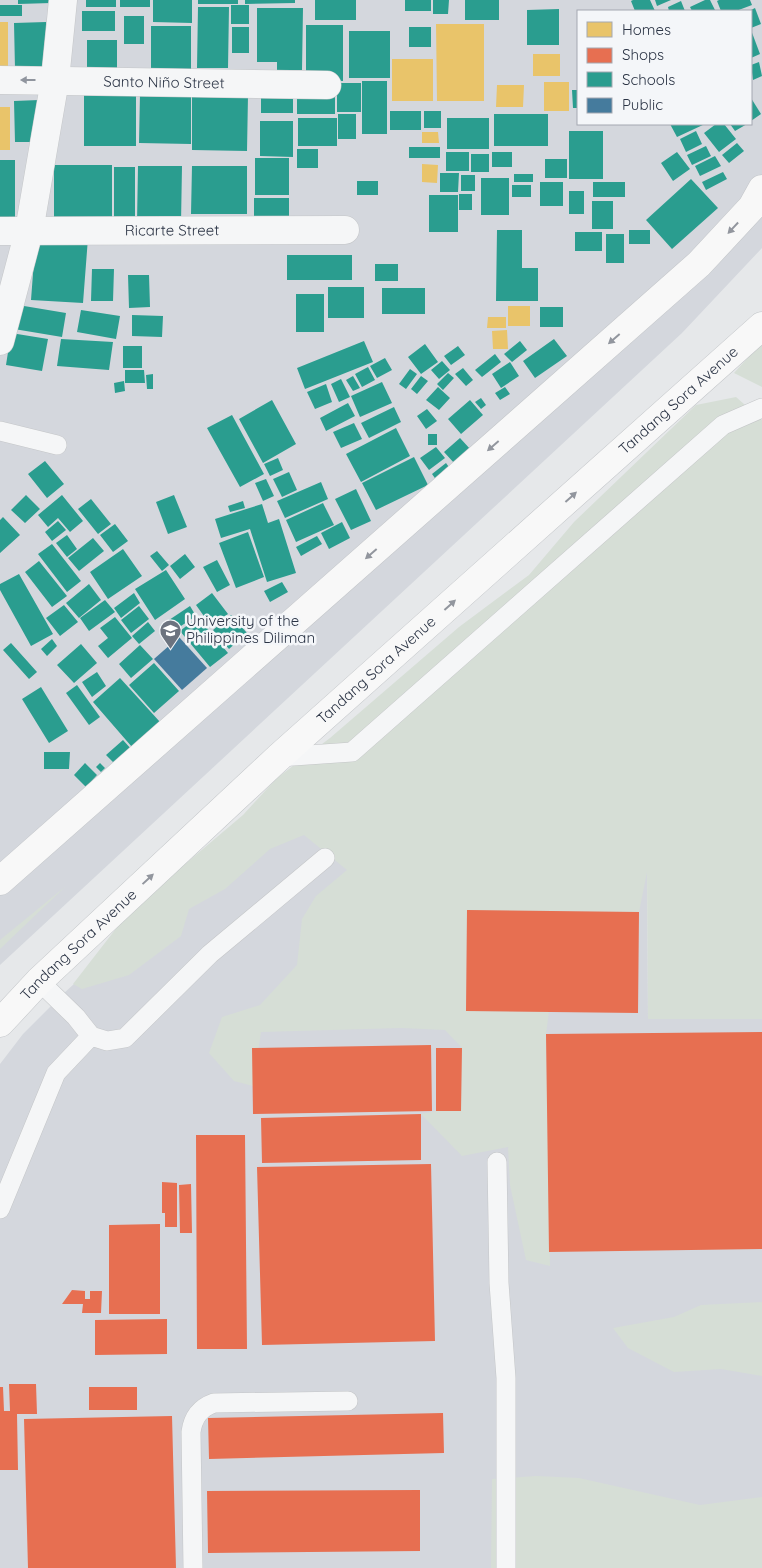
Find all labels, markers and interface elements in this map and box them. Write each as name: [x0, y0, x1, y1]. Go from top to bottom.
legend: [577, 10, 752, 125]
text: Homes: [622, 20, 671, 39]
text: Shops: [622, 45, 664, 64]
text: Schools: [622, 70, 675, 89]
street label: Santo Niño Street: [103, 72, 225, 92]
one-way arrow: [19, 76, 35, 84]
text: Public: [622, 95, 663, 114]
street label: Ricarte Street: [125, 220, 219, 240]
one-way arrow: [727, 221, 739, 233]
one-way arrow: [609, 333, 621, 345]
street label: Tandang Sora Avenue: [615, 342, 742, 458]
one-way arrow: [486, 441, 499, 452]
one-way arrow: [564, 491, 576, 503]
one-way arrow: [365, 548, 377, 560]
one-way arrow: [443, 599, 455, 611]
place label: University of the Philippines Diliman: [186, 611, 315, 647]
street label: Tandang Sora Avenue: [312, 612, 439, 728]
school or university icon: University of the Philippines Diliman: [158, 618, 182, 649]
one-way arrow: [142, 873, 154, 885]
street label: Tandang Sora Avenue: [16, 885, 140, 1004]

